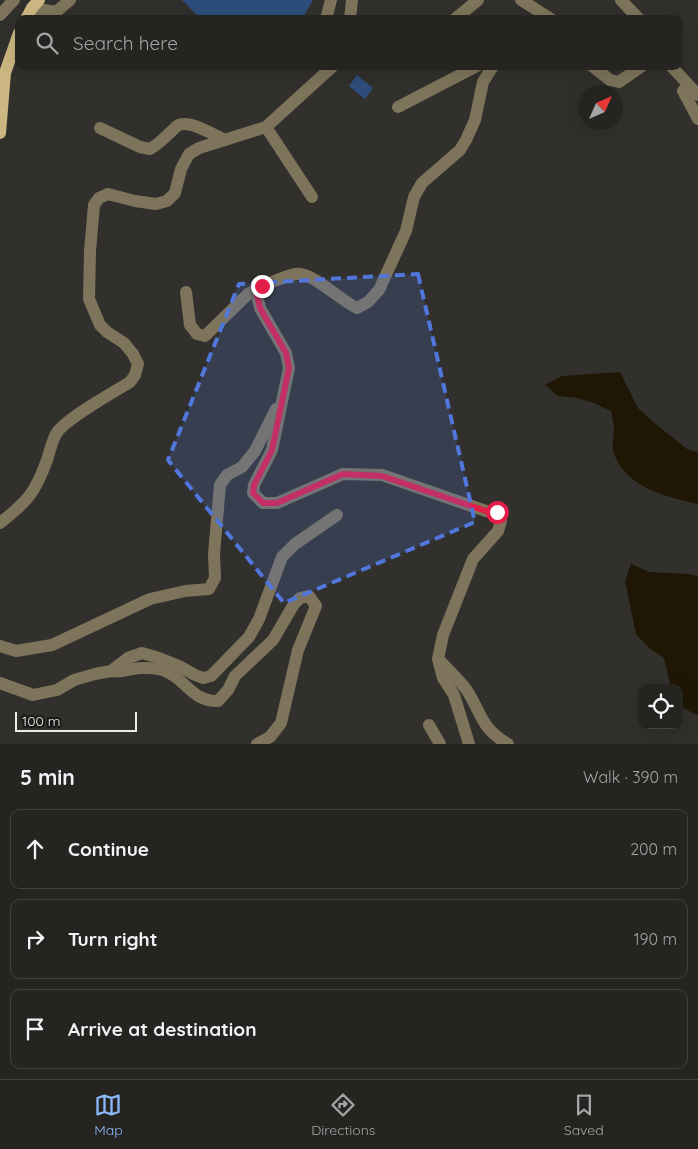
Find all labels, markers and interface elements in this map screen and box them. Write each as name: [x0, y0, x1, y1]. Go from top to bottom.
search box: [15, 15, 683, 70]
icon: search: [33, 29, 61, 57]
text: Search here: [73, 31, 178, 55]
north arrow: [578, 85, 623, 130]
route end: [251, 275, 274, 298]
route start: [486, 501, 509, 524]
map controls: [638, 684, 683, 729]
button: locate: [638, 684, 683, 729]
scale bar: [15, 709, 138, 732]
text: 100 m: [22, 712, 60, 730]
text: 5 min: [20, 764, 75, 790]
text: Walk · 390 m: [583, 767, 678, 787]
icon: ahead: [21, 835, 49, 863]
text: Continue: [68, 837, 149, 861]
text: 200 m: [630, 839, 677, 859]
icon: right: [21, 925, 49, 953]
text: Turn right: [68, 927, 157, 951]
text: 190 m: [634, 929, 677, 949]
icon: arrive: [21, 1015, 49, 1043]
text: Arrive at destination: [68, 1017, 257, 1041]
tab: Map: [94, 1091, 123, 1139]
tab: Directions: [311, 1091, 375, 1139]
tab: Saved: [564, 1091, 604, 1139]

